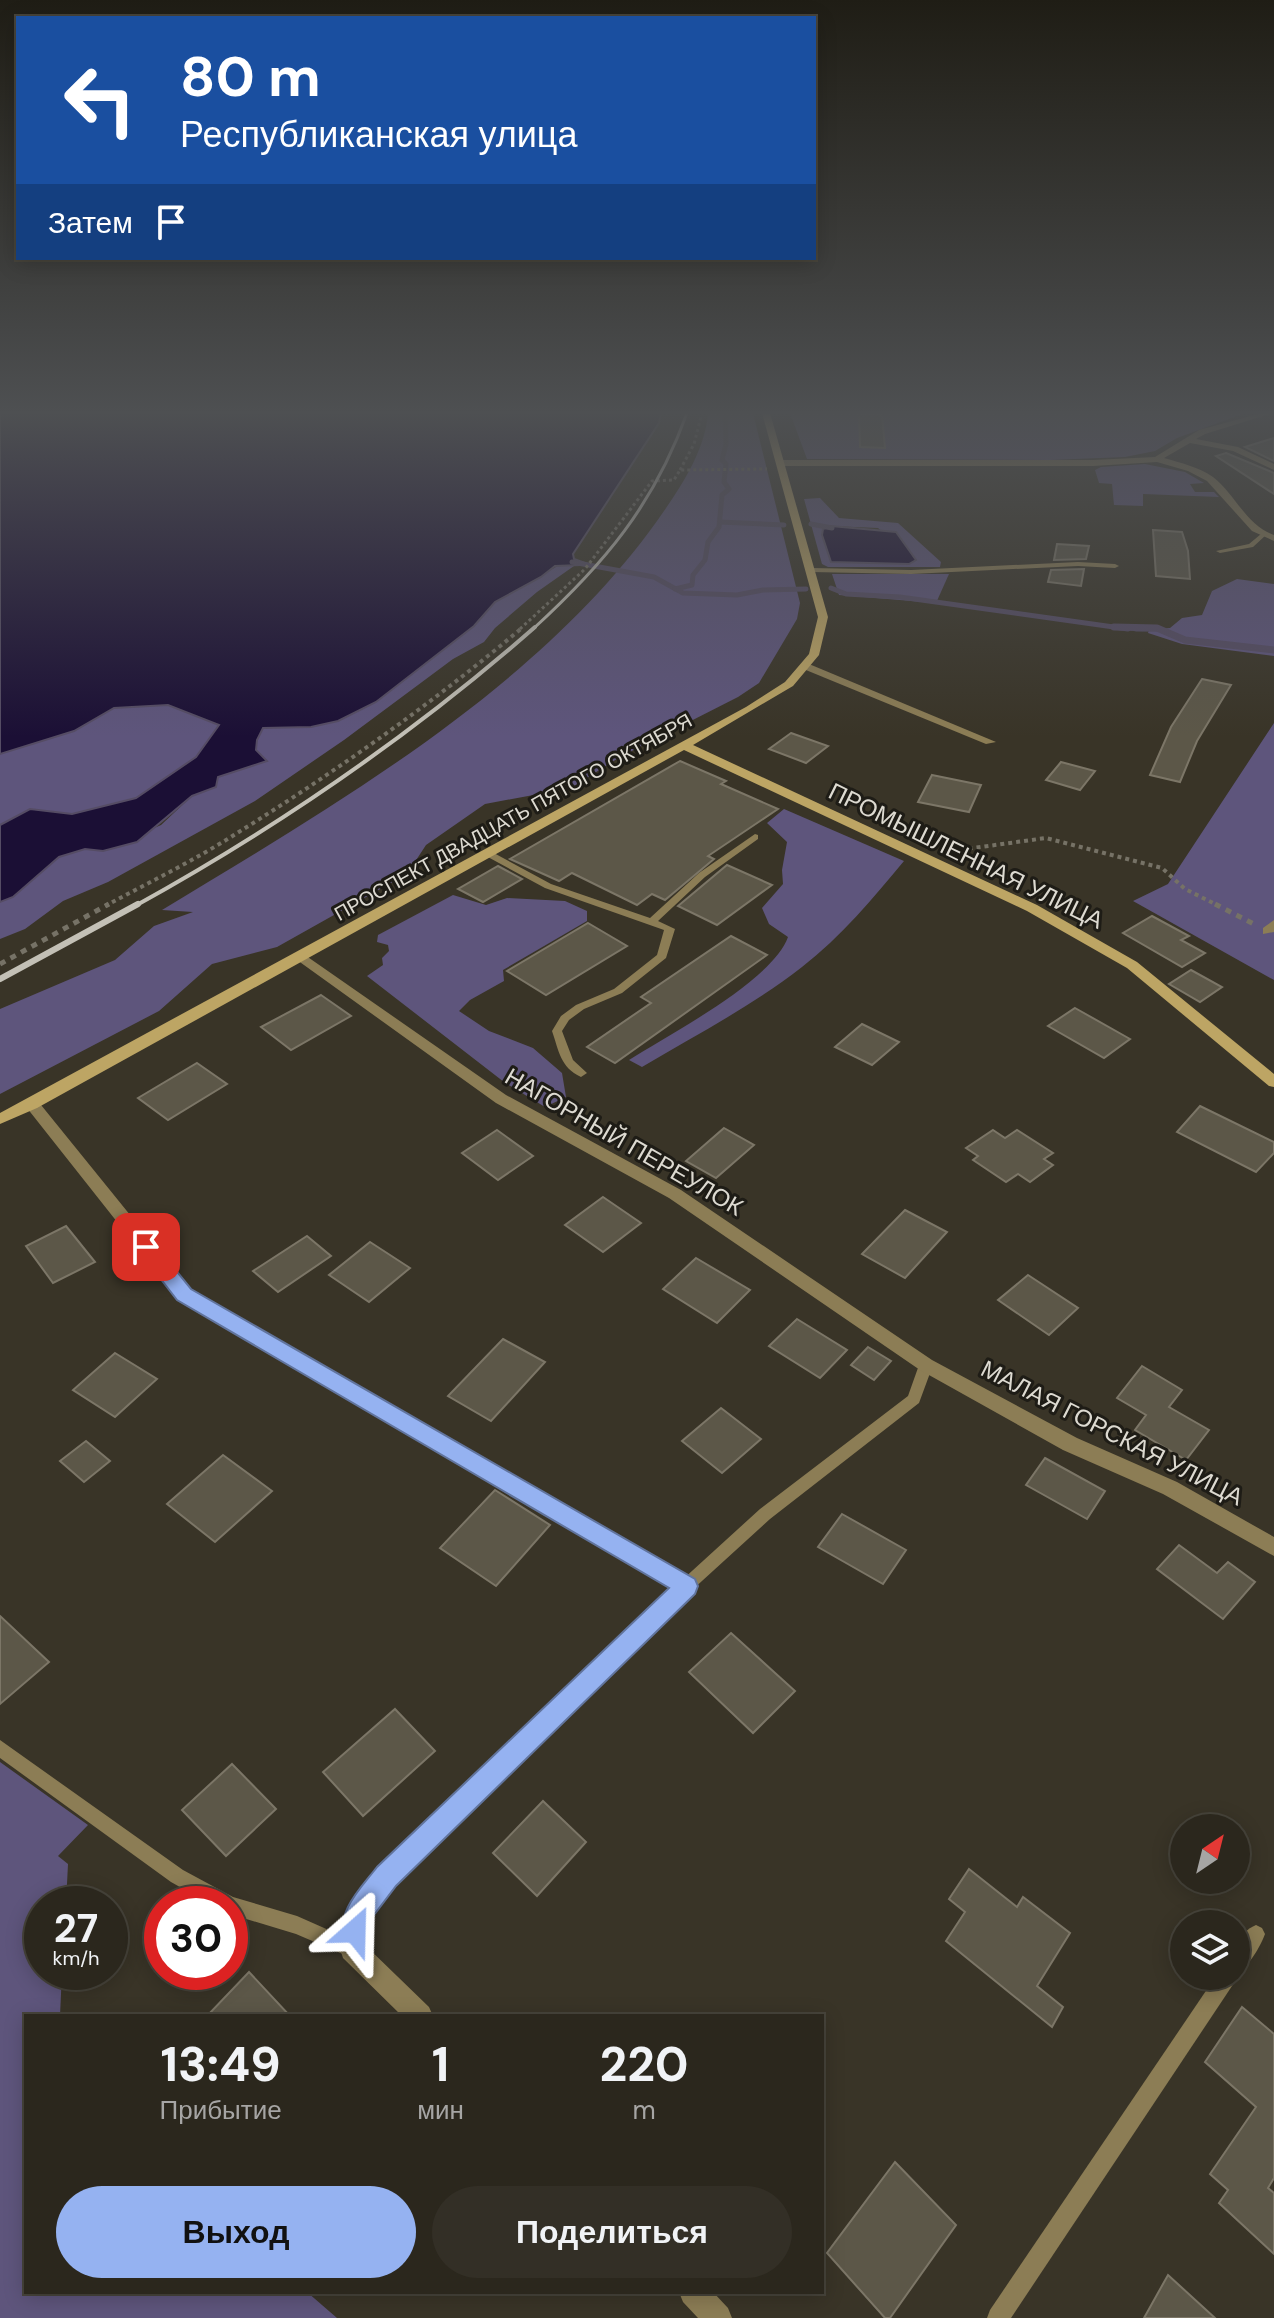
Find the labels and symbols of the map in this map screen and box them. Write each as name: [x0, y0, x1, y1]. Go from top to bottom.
street label: ПРОСПЕКТ ДВАДЦАТЬ ПЯТОГО ОКТЯБРЯ: [329, 707, 697, 927]
street label: ПРОМЫШЛЕННАЯ УЛИЦА: [824, 775, 1109, 936]
street label: НАГОРНЫЙ ПЕРЕУЛОК: [500, 1061, 749, 1222]
pin: [112, 1213, 180, 1281]
street label: МАЛАЯ ГОРСКАЯ УЛИЦА: [976, 1353, 1249, 1512]
north arrow: [1170, 1814, 1250, 1894]
speed limit sign: 30: [144, 1886, 248, 1990]
position arrow: [313, 1889, 397, 1973]

